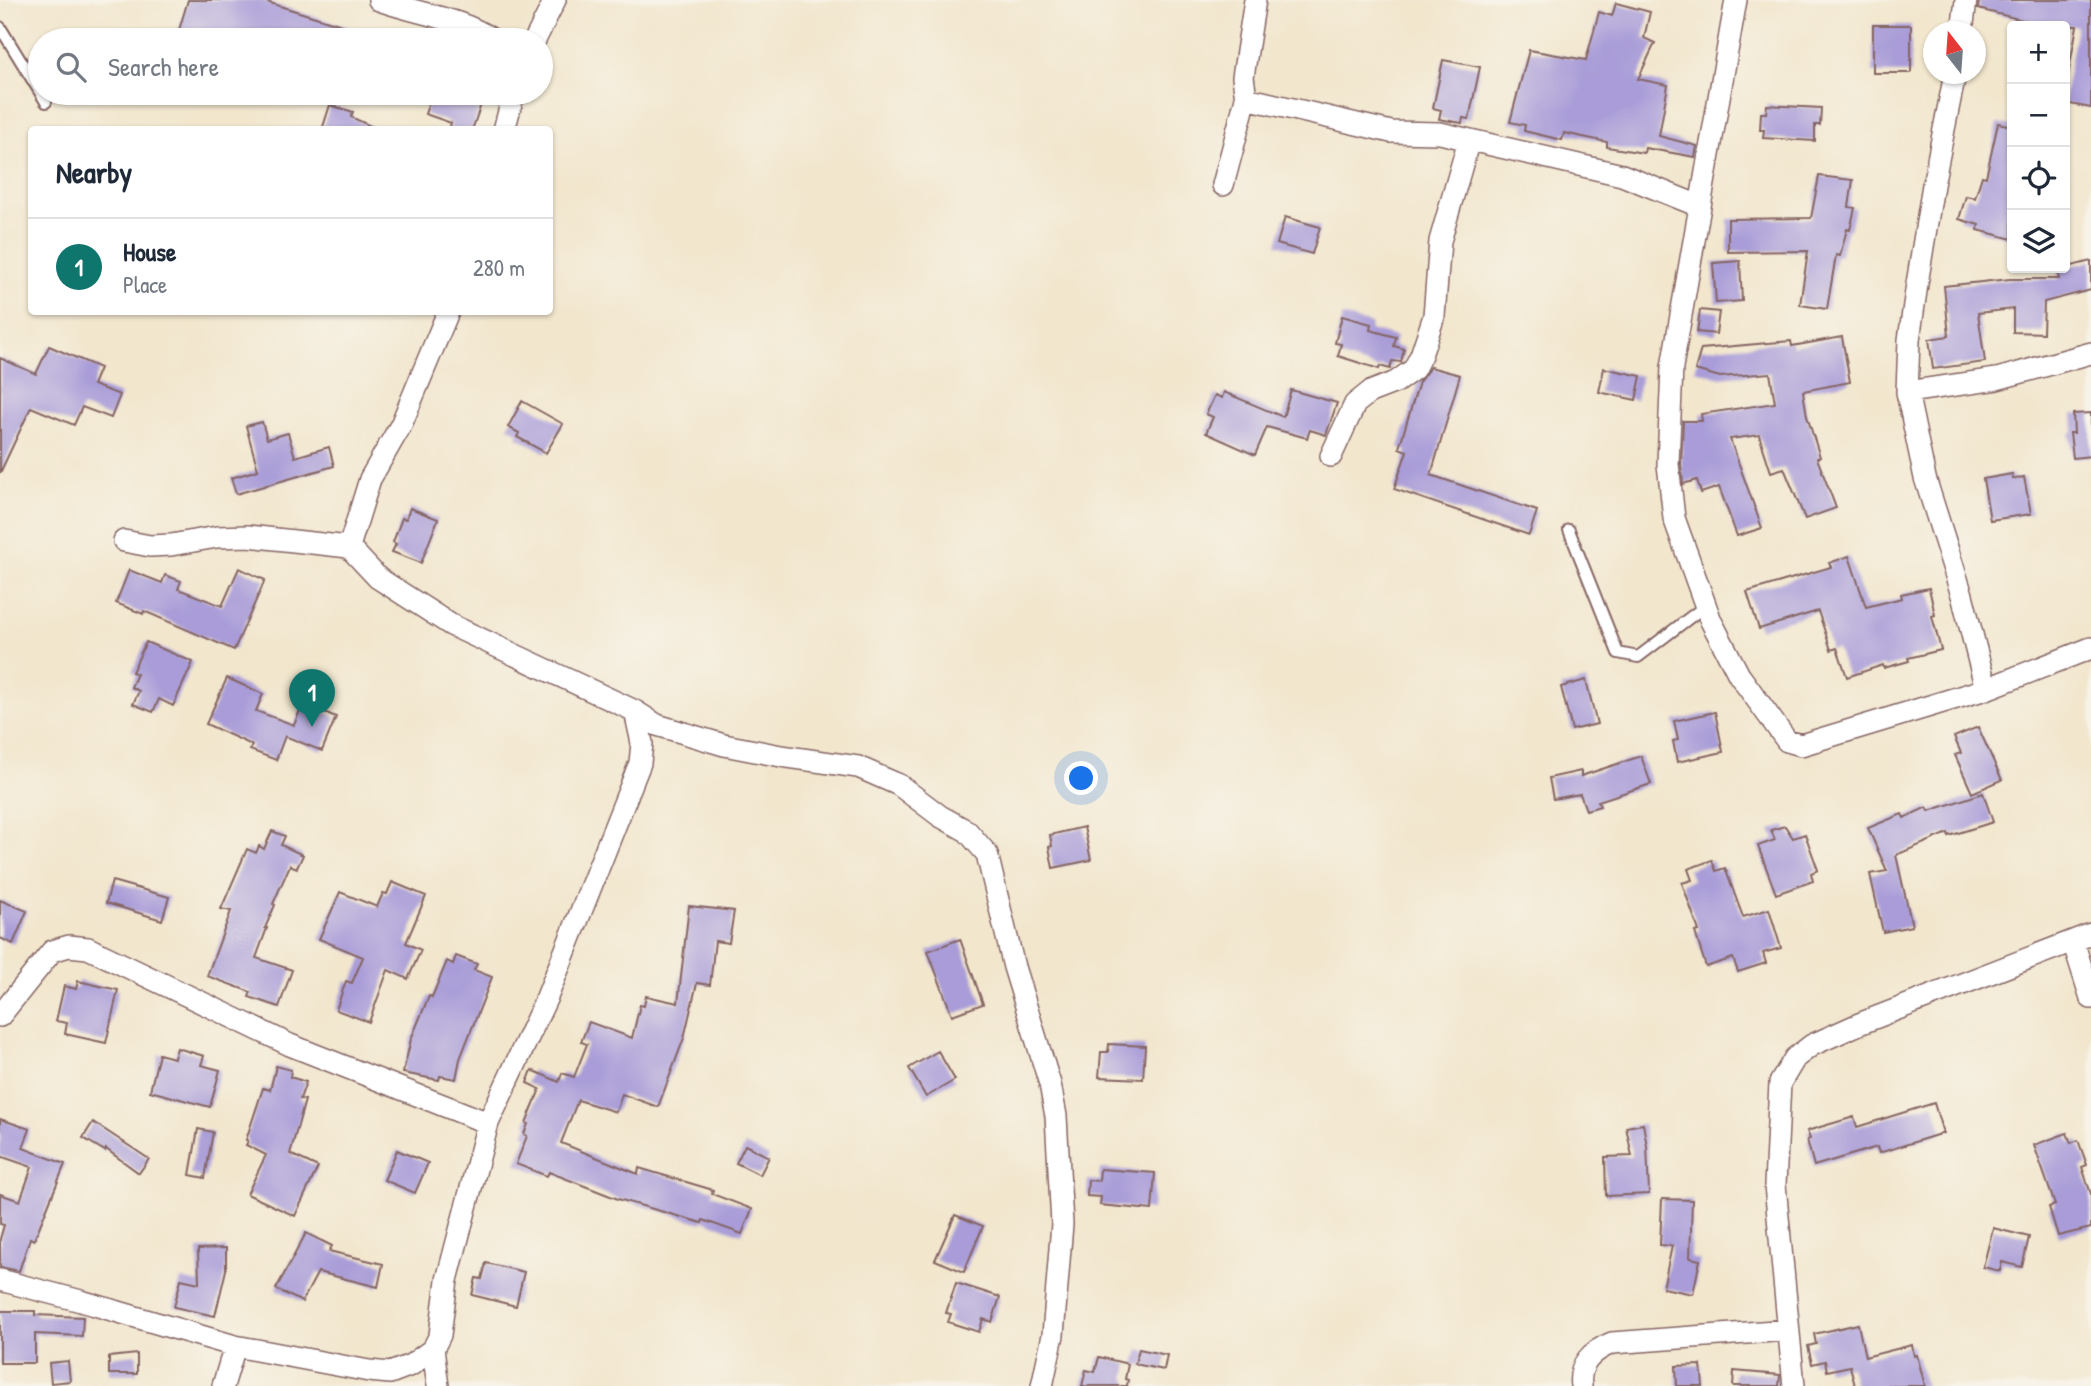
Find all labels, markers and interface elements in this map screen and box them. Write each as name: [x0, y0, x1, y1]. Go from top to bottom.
north arrow: [1923, 21, 1986, 84]
map controls: [2007, 21, 2070, 273]
button: +: [2007, 21, 2070, 84]
search box: [28, 28, 553, 105]
icon: search: [52, 48, 90, 86]
text: Search here: [108, 49, 219, 84]
button: −: [2007, 84, 2070, 147]
button: locate: [2007, 147, 2070, 210]
text: Nearby: [56, 152, 132, 192]
button: layers: [2007, 210, 2070, 273]
text: House: [123, 234, 176, 269]
text: 1: [75, 252, 83, 283]
text: 280 m: [473, 252, 525, 283]
text: Place: [123, 269, 167, 300]
pin: 1: [289, 669, 335, 727]
your location: [1064, 761, 1098, 795]

